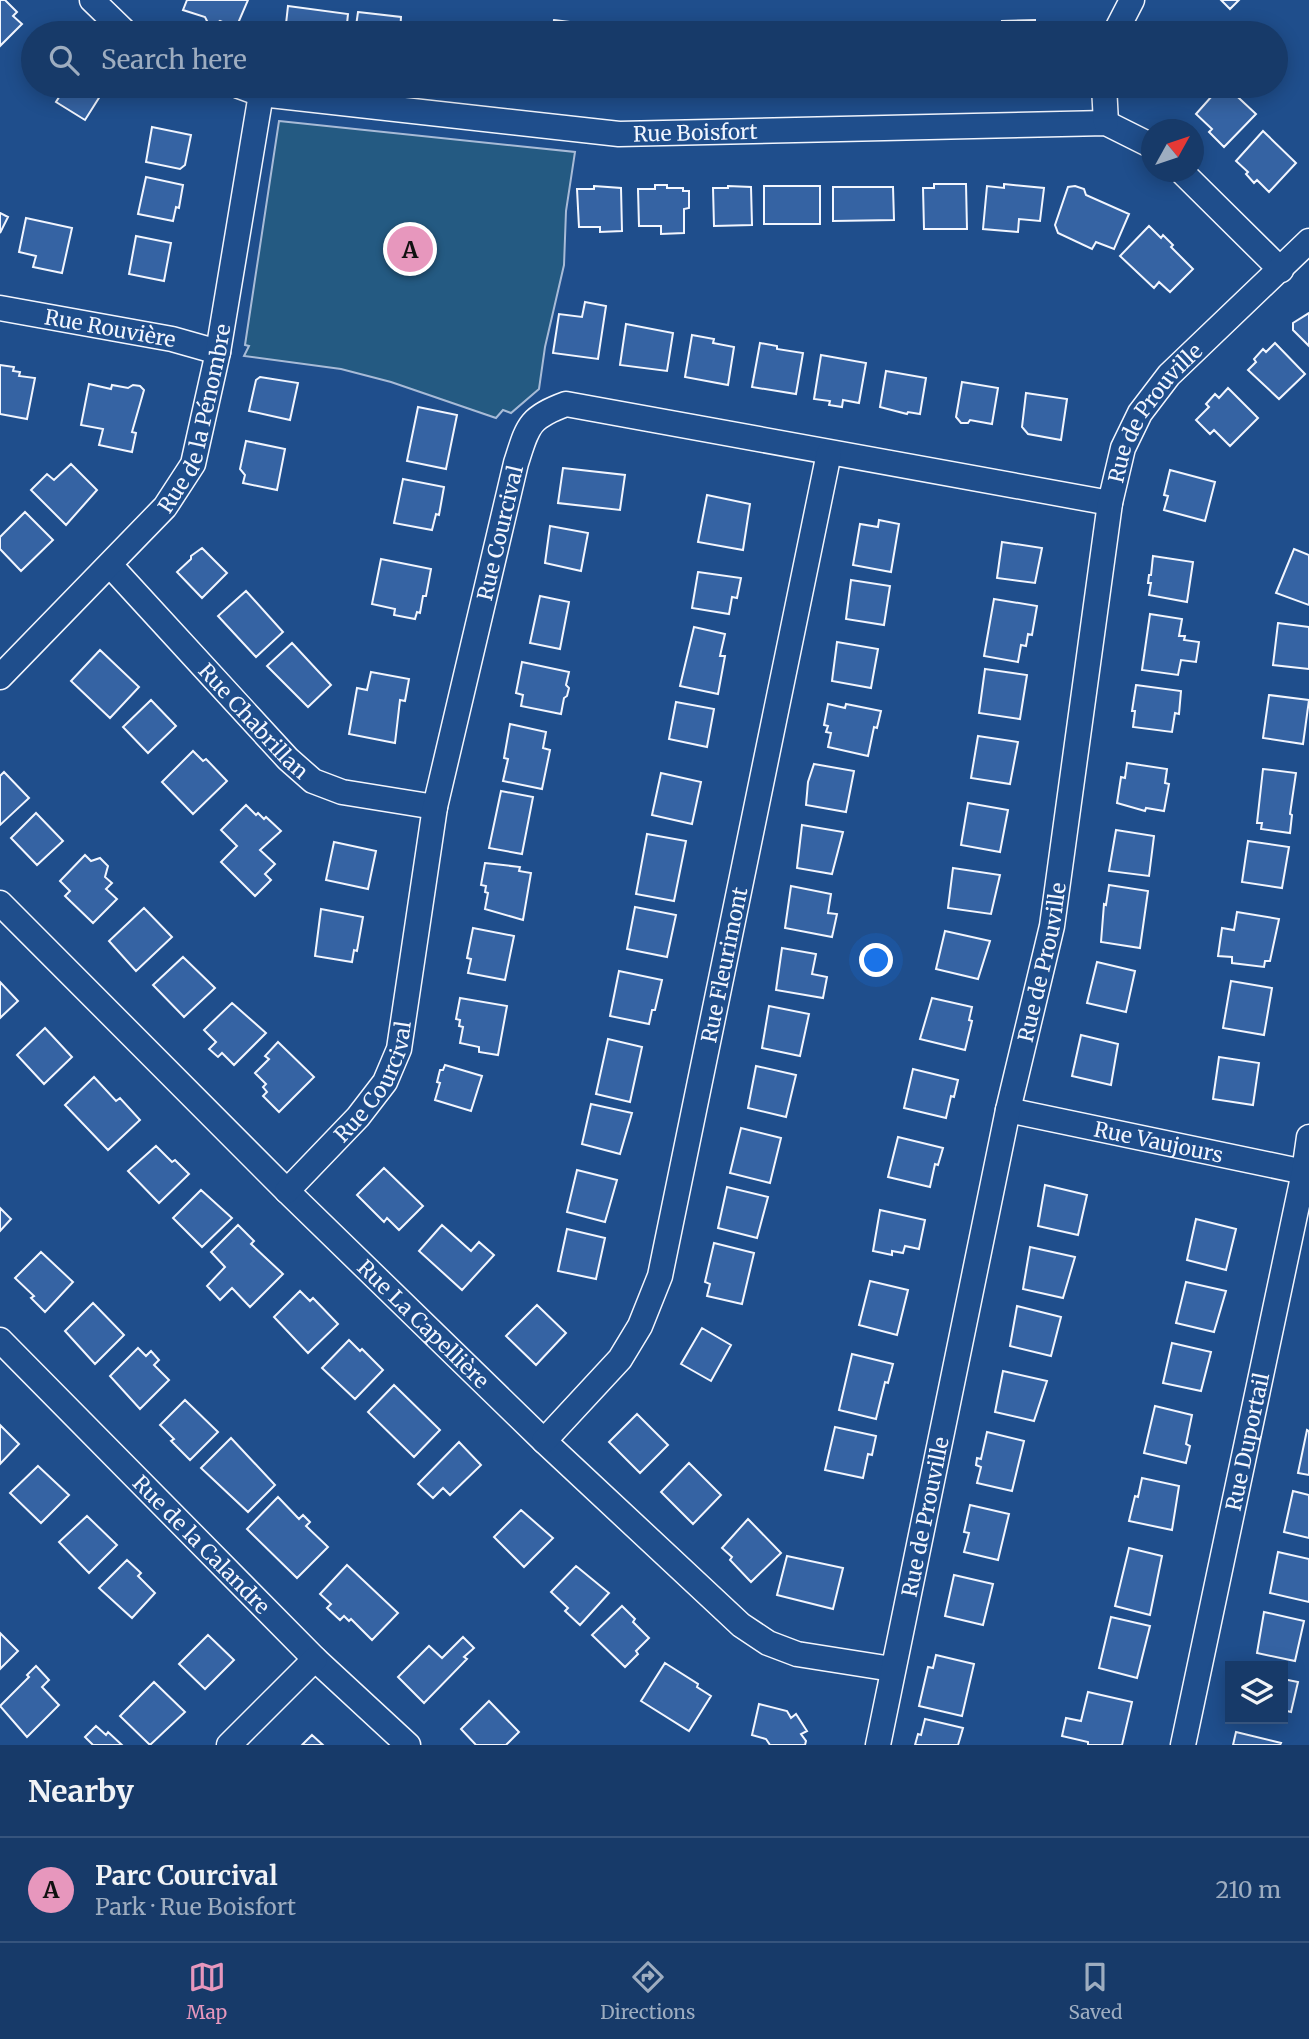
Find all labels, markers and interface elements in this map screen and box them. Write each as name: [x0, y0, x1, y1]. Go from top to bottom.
search box: [21, 21, 1288, 98]
icon: search: [45, 41, 83, 79]
text: Search here: [101, 43, 247, 76]
street label: Rue Boisfort: [633, 117, 758, 147]
north arrow: [1141, 119, 1204, 182]
pin: A: [387, 223, 433, 275]
street label: Rue Rouvière: [43, 303, 178, 353]
street label: Rue de la Pénombre: [151, 322, 236, 518]
street label: Rue de Prouville: [1102, 337, 1208, 485]
street label: Rue Courcival: [471, 462, 529, 603]
street label: Rue Chabrillan: [193, 657, 314, 785]
street label: Rue de Prouville: [1011, 881, 1071, 1044]
street label: Rue Fleurimont: [695, 885, 753, 1045]
your location: [859, 943, 893, 977]
street label: Rue Courcival: [328, 1019, 417, 1148]
street label: Rue Vaujours: [1092, 1115, 1226, 1168]
street label: Rue La Capellière: [352, 1254, 495, 1394]
street label: Rue Duportail: [1219, 1370, 1275, 1513]
street label: Rue de Prouville: [895, 1434, 954, 1599]
street label: Rue de la Calandre: [127, 1469, 276, 1619]
map controls: [1225, 1661, 1288, 1724]
button: layers: [1225, 1661, 1288, 1724]
text: Nearby: [28, 1772, 134, 1810]
text: Parc Courcival: [95, 1859, 278, 1892]
text: A: [43, 1875, 59, 1904]
text: 210 m: [1216, 1875, 1281, 1904]
text: Park · Rue Boisfort: [95, 1892, 296, 1921]
tab: Map: [187, 1958, 227, 2024]
tab: Directions: [600, 1958, 695, 2024]
tab: Saved: [1069, 1958, 1122, 2024]

